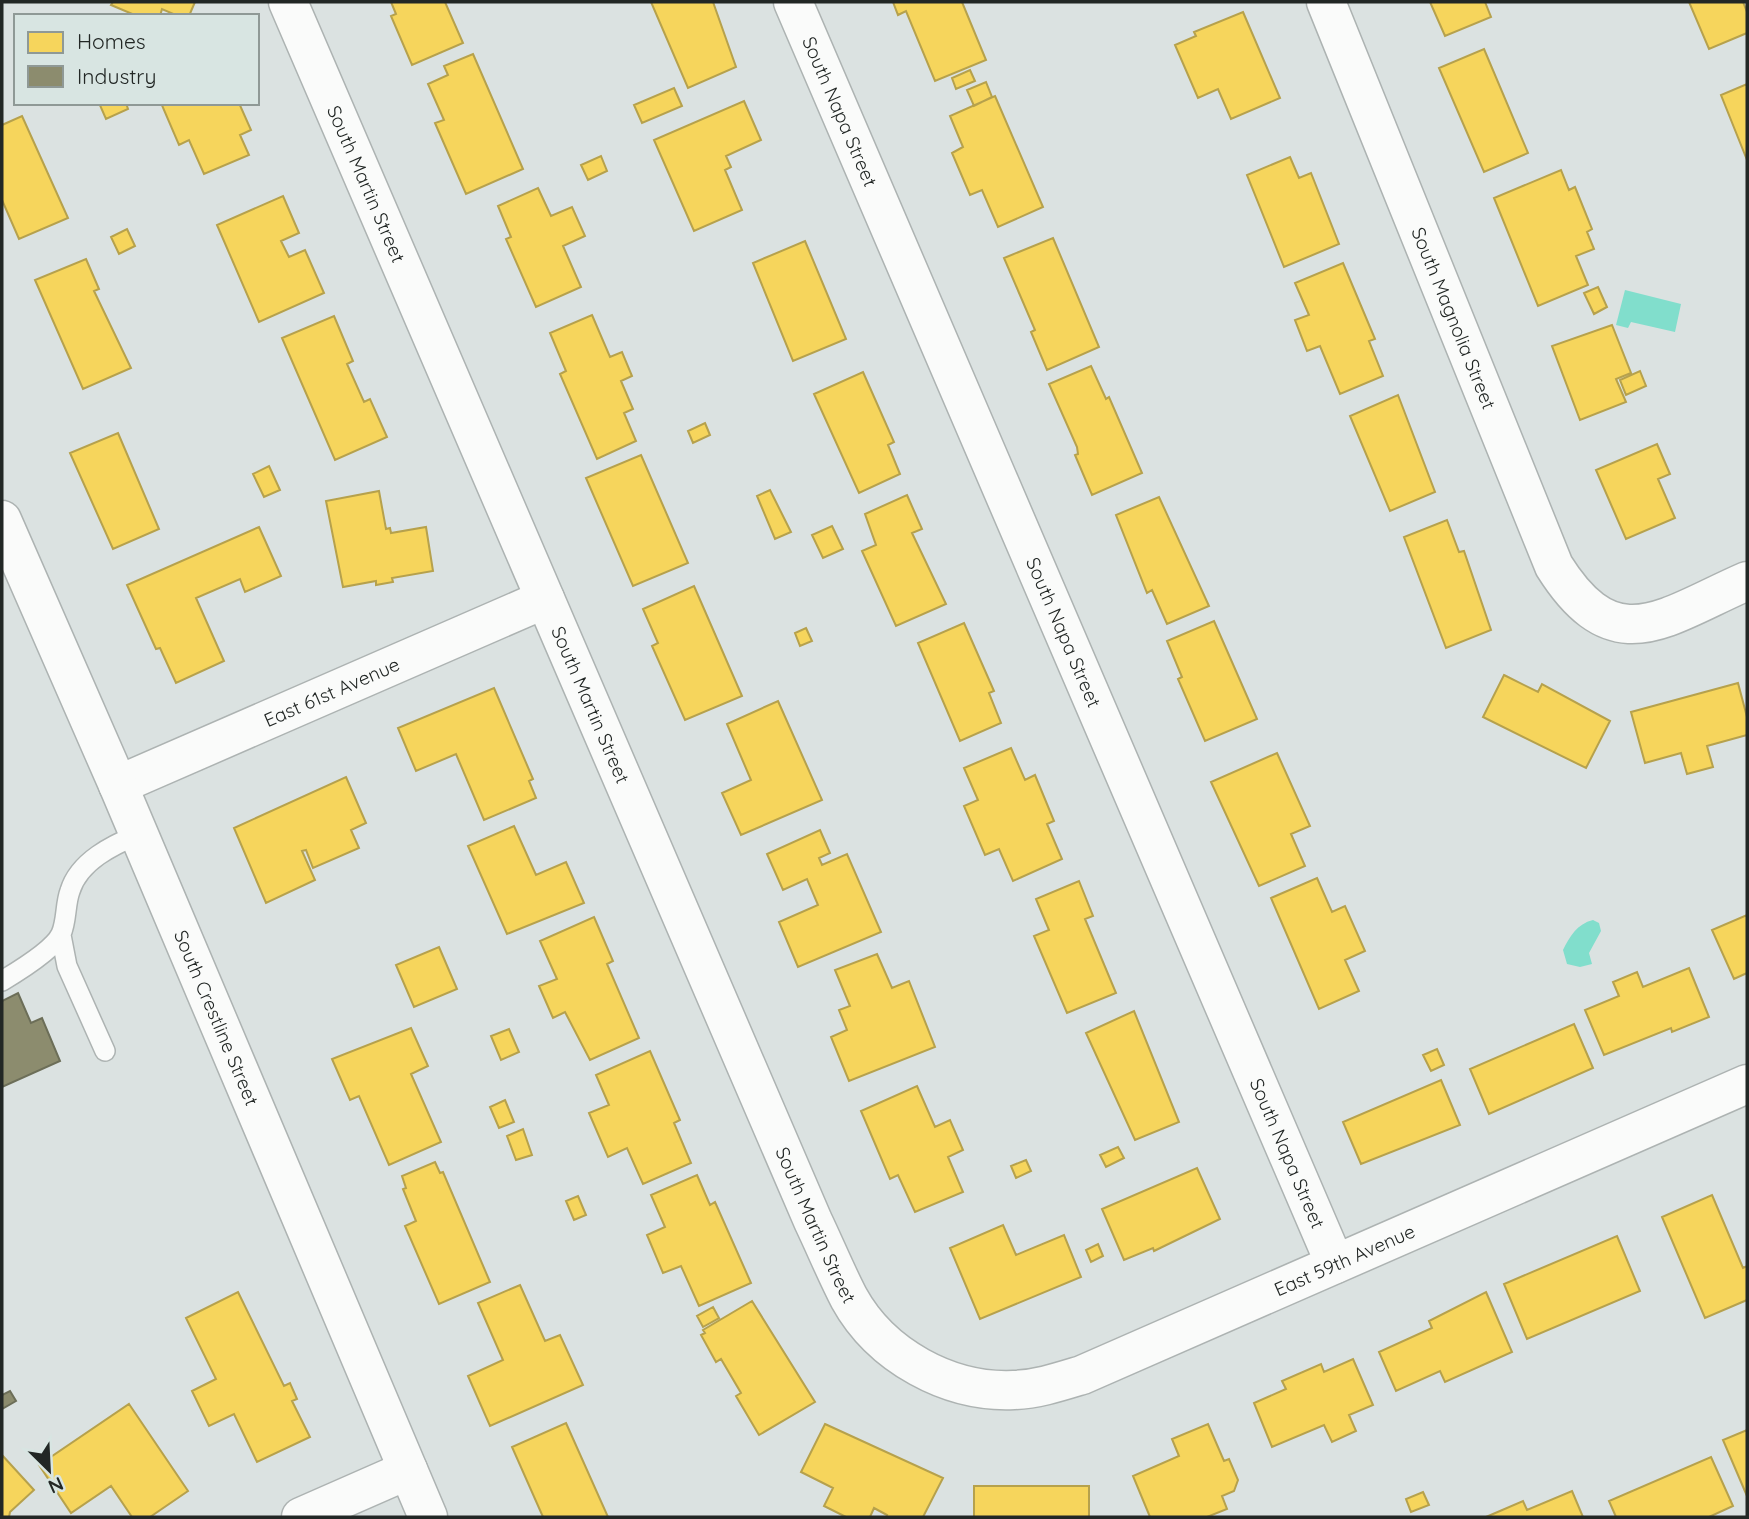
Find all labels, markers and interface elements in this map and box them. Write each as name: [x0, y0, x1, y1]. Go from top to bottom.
legend: [14, 14, 259, 105]
text: Homes: [77, 28, 146, 54]
street label: South Napa Street: [797, 33, 883, 190]
text: Industry: [77, 63, 156, 89]
street label: South Martin Street: [322, 102, 411, 266]
street label: South Magnolia Street: [1406, 224, 1501, 413]
street label: South Napa Street: [1021, 554, 1107, 711]
street label: South Martin Street: [546, 622, 635, 787]
street label: East 61st Avenue: [260, 652, 403, 732]
street label: South Crestline Street: [169, 926, 264, 1109]
street label: South Napa Street: [1245, 1075, 1330, 1232]
street label: South Martin Street: [770, 1143, 861, 1307]
street label: East 59th Avenue: [1270, 1219, 1419, 1301]
north arrow: [14, 1435, 84, 1505]
text: N: [45, 1472, 67, 1499]

